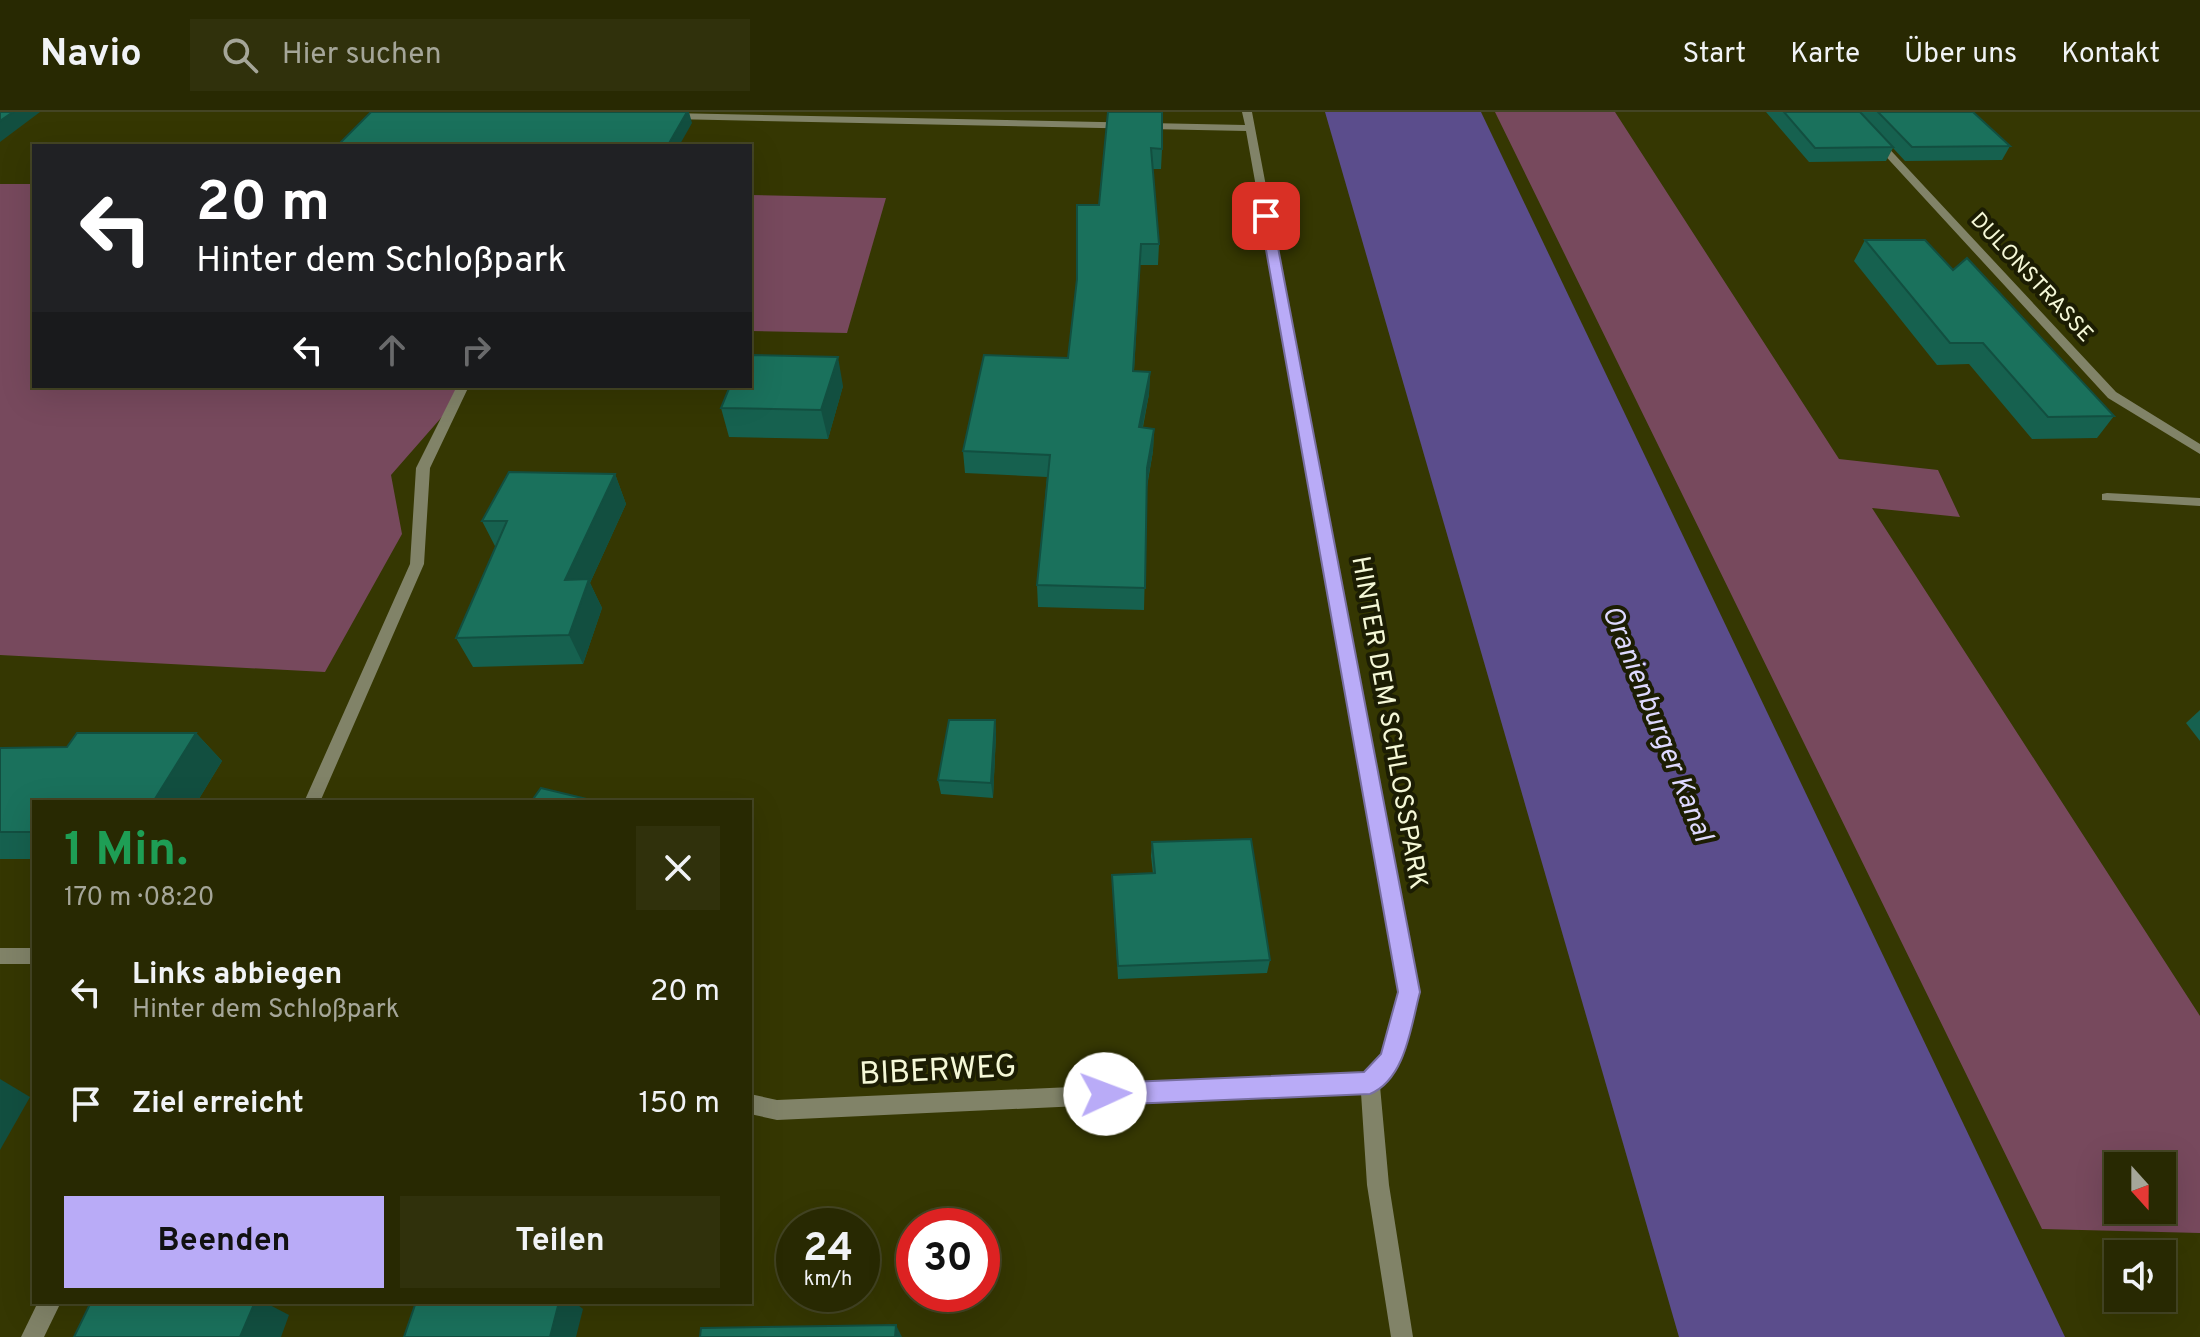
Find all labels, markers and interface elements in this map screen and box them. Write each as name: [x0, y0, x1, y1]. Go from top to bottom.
search box: [190, 19, 750, 91]
text: Navio: [40, 31, 142, 80]
icon: search: [218, 33, 262, 77]
text: Hier suchen: [282, 37, 442, 74]
text: Start: [1682, 37, 1746, 73]
text: Karte: [1790, 37, 1860, 73]
text: Über uns: [1904, 37, 2017, 73]
text: Kontakt: [2061, 37, 2160, 73]
text: 20 m: [196, 170, 330, 240]
icon: left: [64, 176, 168, 280]
pin: [1232, 182, 1300, 250]
icon: arrive: [1244, 194, 1288, 238]
street label: DULONSTRASSE: [1964, 208, 2098, 348]
text: Hinter dem Schloßpark: [196, 239, 567, 285]
icon: left: [286, 328, 330, 372]
icon: ahead: [370, 328, 414, 372]
icon: right: [454, 328, 498, 372]
street label: HINTER DEM SCHLOSSPARK: [1342, 554, 1434, 892]
water label: Oranienburger Kanal: [1592, 601, 1721, 849]
text: 1 Min.: [64, 822, 188, 882]
button: close: [636, 826, 720, 910]
text: 170 m · 08:20: [64, 882, 214, 915]
text: Links abbiegen: [132, 957, 342, 994]
icon: left: [64, 970, 108, 1014]
text: 20 m: [650, 974, 720, 1011]
text: Hinter dem Schloßpark: [132, 994, 400, 1027]
street label: BIBERWEG: [858, 1048, 1018, 1096]
position arrow: [1063, 1052, 1147, 1136]
icon: arrive: [64, 1082, 108, 1126]
text: Ziel erreicht: [132, 1086, 304, 1123]
text: 150 m: [639, 1086, 720, 1123]
north arrow: [2104, 1152, 2176, 1224]
map controls: [2104, 1152, 2176, 1312]
button: Beenden: [64, 1196, 384, 1288]
button: Teilen: [400, 1196, 720, 1288]
speed limit sign: 30: [896, 1208, 1000, 1312]
text: 24: [803, 1225, 853, 1275]
button: sound: [2104, 1240, 2176, 1312]
text: km/h: [804, 1267, 852, 1293]

